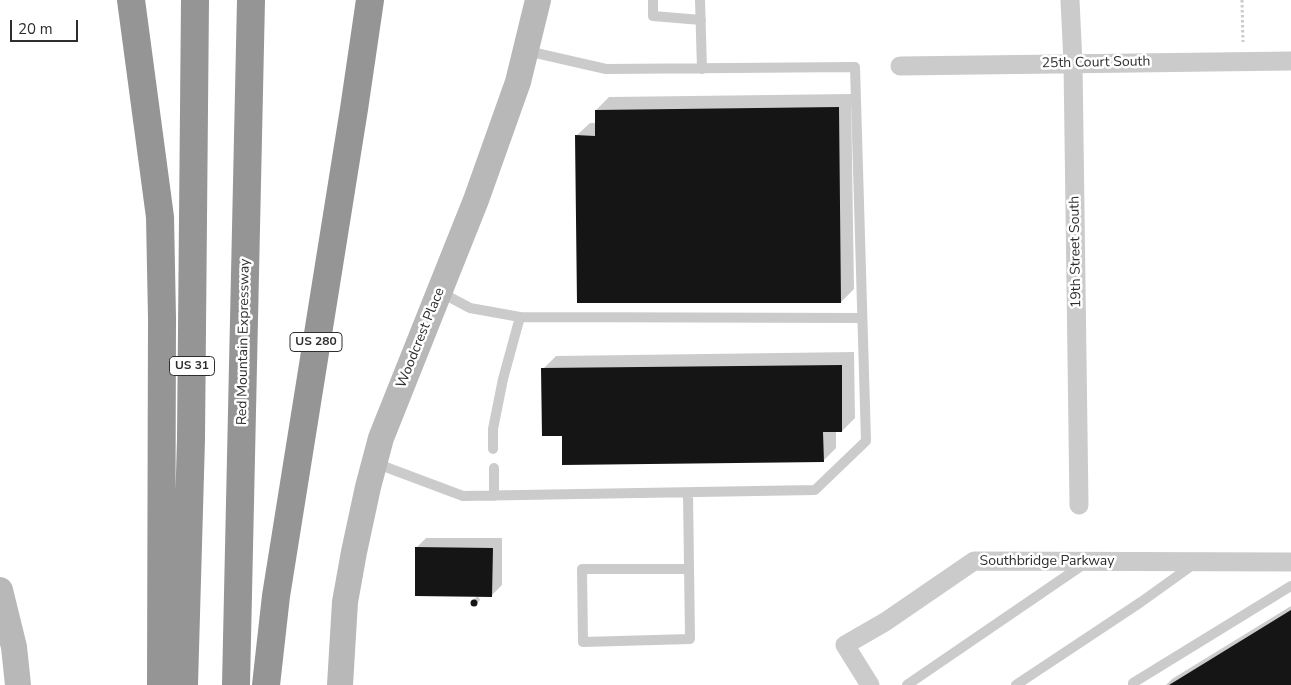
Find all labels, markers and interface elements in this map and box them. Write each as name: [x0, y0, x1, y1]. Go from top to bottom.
scale bar: [12, 10, 80, 42]
text: 20 m: [18, 19, 53, 39]
street label: 25th Court South: [1041, 54, 1151, 72]
street label: 19th Street South: [1067, 196, 1085, 308]
street label: Red Mountain Expressway: [234, 259, 254, 425]
street label: Woodcrest Place: [393, 285, 449, 391]
road number: US 280: [290, 332, 342, 352]
road number: US 31: [170, 356, 214, 376]
street label: Southbridge Parkway: [980, 554, 1114, 570]

